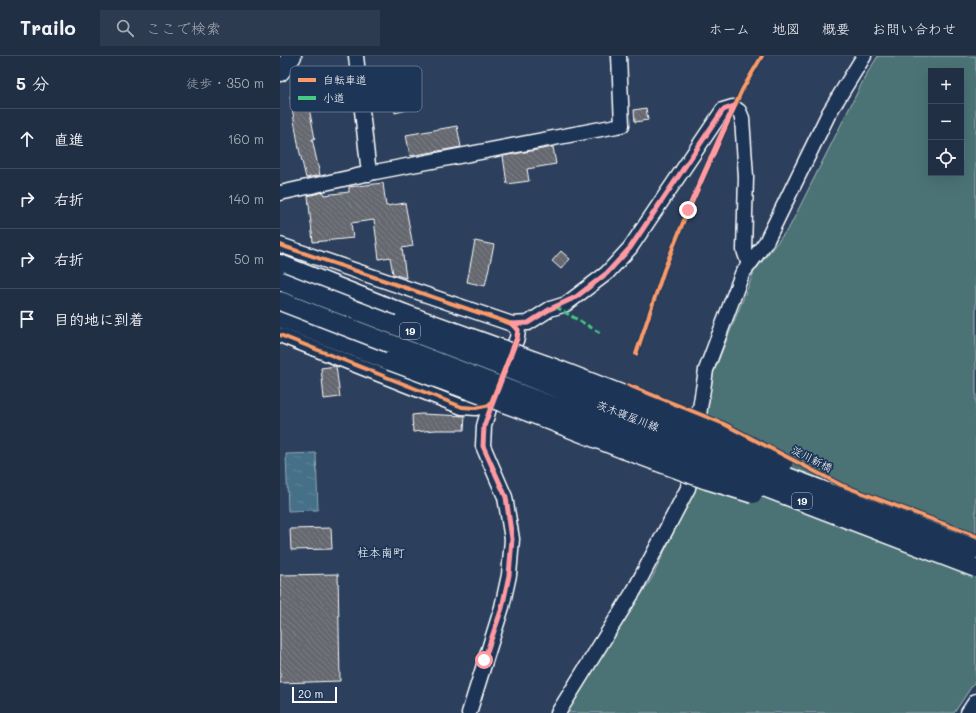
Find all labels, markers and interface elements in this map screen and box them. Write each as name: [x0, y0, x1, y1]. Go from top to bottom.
search box: [100, 10, 380, 46]
text: Trailo: [20, 15, 76, 40]
icon: search: [114, 17, 136, 39]
text: ここで検索: [146, 18, 221, 38]
text: ホーム: [709, 19, 750, 38]
text: 地図: [772, 19, 800, 38]
text: 概要: [822, 19, 850, 38]
text: お問い合わせ: [872, 19, 956, 38]
legend: [290, 66, 422, 112]
map controls: [928, 68, 964, 176]
button: +: [928, 68, 964, 104]
text: 5 分: [16, 72, 49, 94]
text: 自転車道: [323, 72, 367, 87]
text: 徒歩 · 350 m: [186, 74, 264, 91]
text: 小道: [323, 90, 345, 105]
button: −: [928, 104, 964, 140]
icon: ahead: [16, 128, 38, 150]
text: 直進: [54, 129, 84, 149]
text: 160 m: [228, 130, 264, 147]
button: locate: [928, 140, 964, 176]
icon: right: [16, 188, 38, 210]
text: 右折: [54, 189, 84, 209]
text: 140 m: [228, 190, 264, 207]
route end: [679, 201, 697, 219]
icon: right: [16, 248, 38, 270]
text: 右折: [54, 249, 84, 269]
text: 50 m: [234, 250, 264, 267]
icon: arrive: [16, 308, 38, 330]
text: 目的地に到着: [54, 309, 144, 329]
road number: 19: [400, 323, 420, 339]
street label: 茨木寝屋川線: [595, 397, 662, 434]
street label: 淀川新橋: [789, 442, 835, 475]
road number: 19: [792, 493, 812, 509]
district label: 柱本南町: [357, 544, 405, 560]
route start: [475, 651, 493, 669]
scale bar: [292, 685, 337, 704]
text: 20 m: [298, 686, 323, 701]

